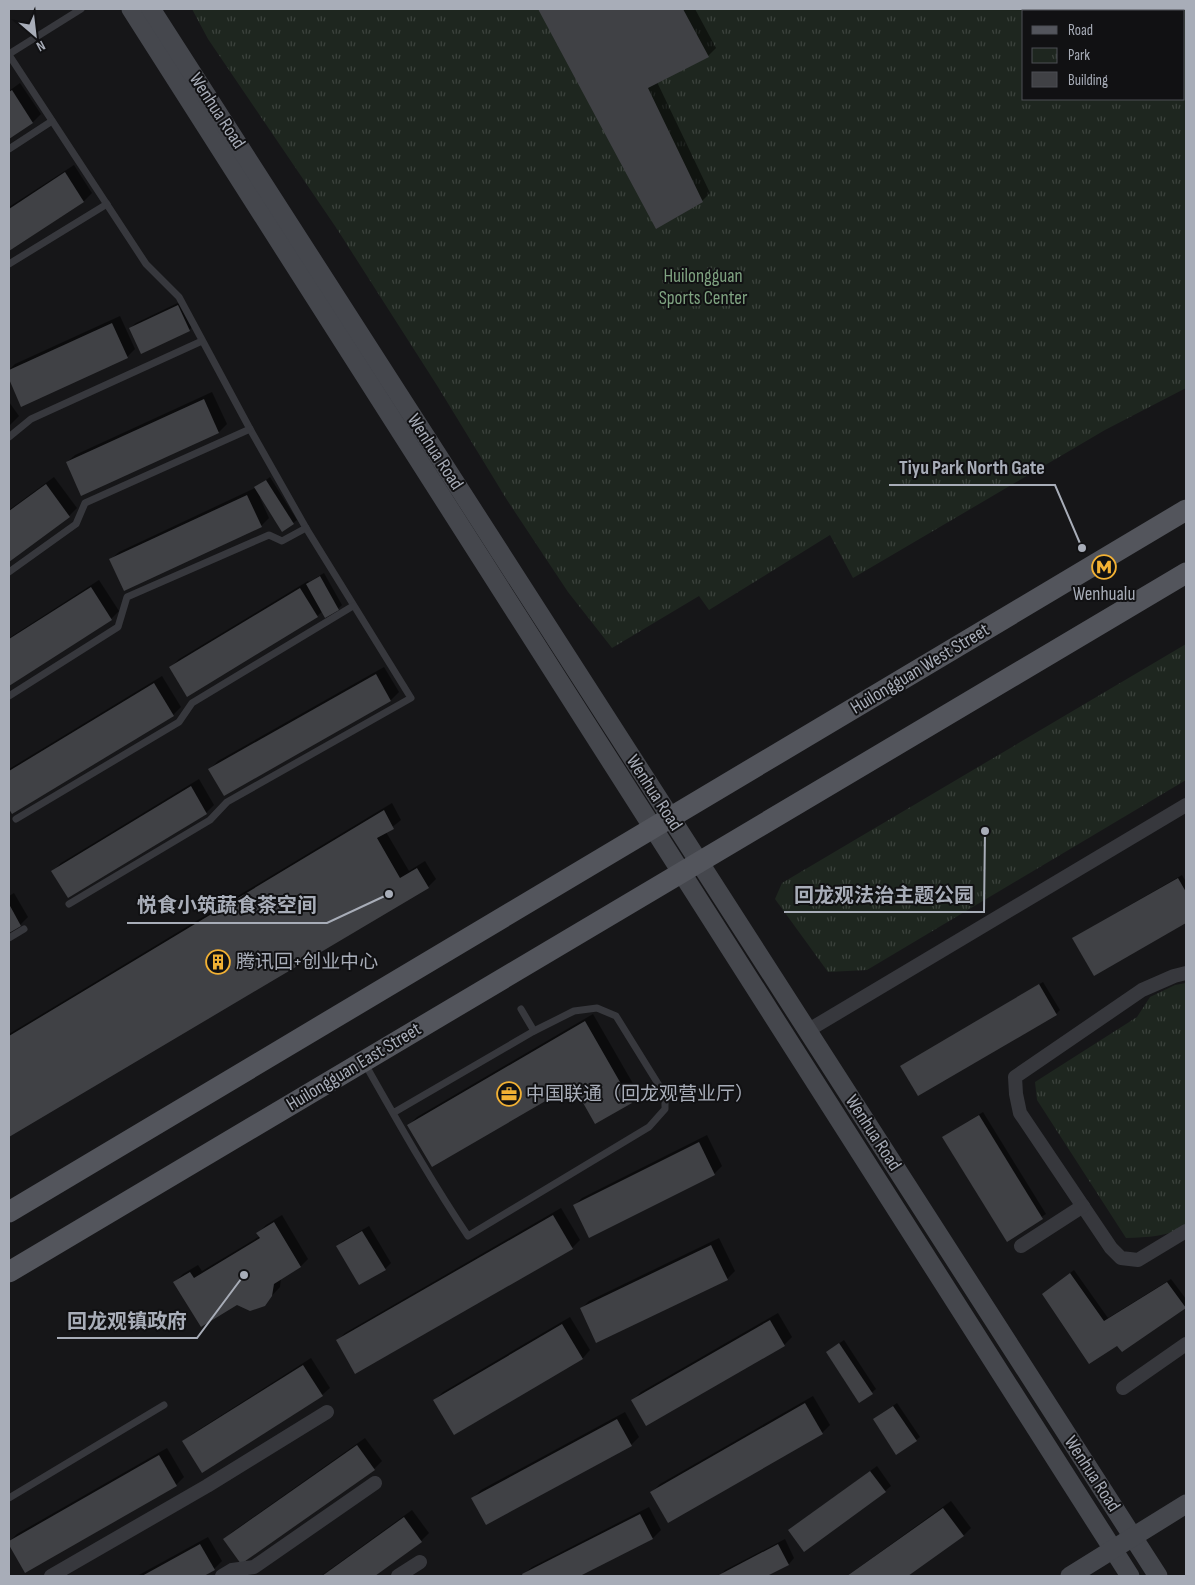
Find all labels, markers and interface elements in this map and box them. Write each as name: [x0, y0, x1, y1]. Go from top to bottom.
north arrow: [10, 10, 60, 60]
legend: [1022, 10, 1185, 100]
text: Road: [1068, 21, 1093, 40]
text: N: [34, 37, 48, 55]
text: Park: [1068, 46, 1090, 65]
street label: Wenhua Road: [184, 69, 250, 153]
text: Building: [1068, 71, 1108, 90]
park label: Huilongguan Sports Center: [659, 265, 748, 310]
street label: Wenhua Road: [402, 410, 468, 494]
callout: Tiyu Park North Gate: [889, 450, 1055, 485]
text: Tiyu Park North Gate: [899, 456, 1045, 480]
metro station icon: Wenhualu: [1091, 554, 1117, 580]
place label: Wenhualu: [1073, 583, 1135, 606]
street label: Huilongguan West Street: [847, 618, 994, 719]
street label: Wenhua Road: [621, 751, 687, 835]
callout: 回龙观法治主题公园: [784, 877, 984, 912]
text: 回龙观法治主题公园: [794, 884, 974, 908]
callout: 悦食小筑蔬食茶空间: [127, 888, 327, 923]
text: 悦食小筑蔬食茶空间: [137, 894, 317, 918]
building icon: 腾讯回+创业中心: [205, 949, 231, 975]
place label: 腾讯回+创业中心: [236, 951, 378, 974]
street label: Huilongguan East Street: [283, 1018, 426, 1116]
office icon: 中国联通（回龙观营业厅）: [496, 1081, 522, 1107]
place label: 中国联通（回龙观营业厅）: [526, 1083, 754, 1106]
street label: Wenhua Road: [840, 1091, 906, 1175]
callout: 回龙观镇政府: [57, 1303, 197, 1338]
text: 回龙观镇政府: [67, 1310, 187, 1334]
street label: Wenhua Road: [1059, 1432, 1125, 1516]

